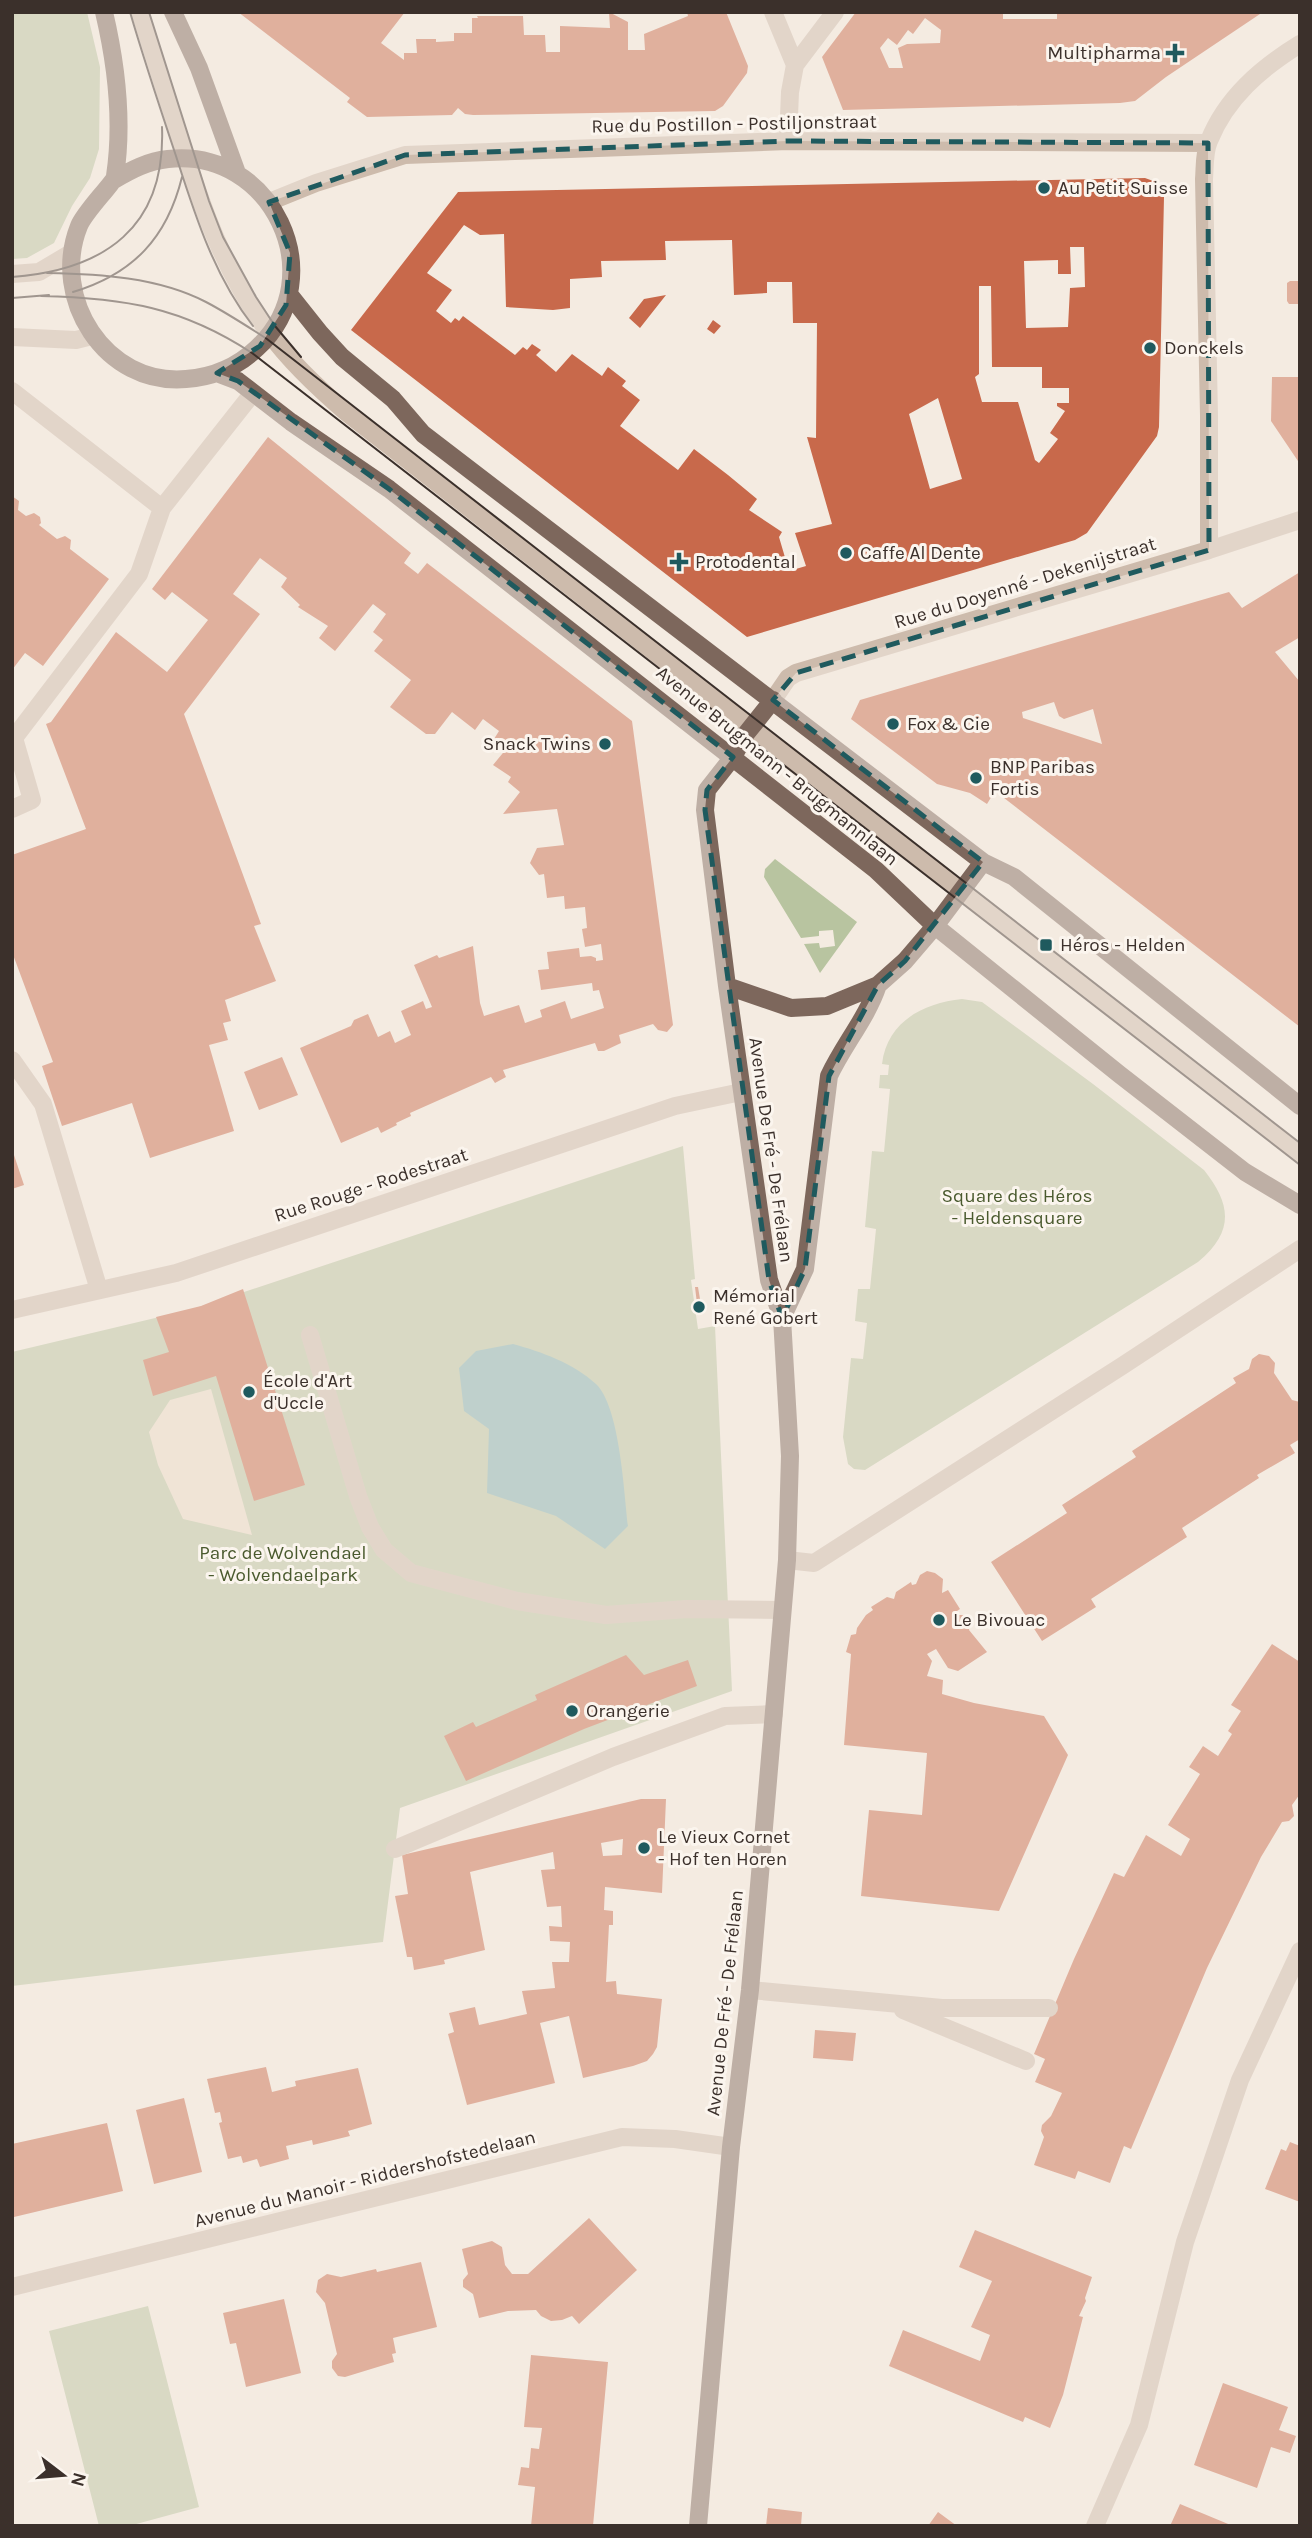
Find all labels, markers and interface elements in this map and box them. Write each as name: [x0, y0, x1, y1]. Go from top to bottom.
place label: Multipharma: [1047, 42, 1161, 64]
marker: Multipharma: [1167, 45, 1183, 61]
street label: Rue du Postillon - Postiljonstraat: [591, 111, 877, 137]
place label: Au Petit Suisse: [1058, 177, 1188, 199]
marker: Au Petit Suisse: [1036, 180, 1052, 196]
place label: Donckels: [1164, 337, 1244, 359]
marker: Donckels: [1142, 340, 1158, 356]
street label: Rue du Doyenné - Dekenijstraat: [892, 533, 1158, 633]
place label: Caffe Al Dente: [860, 542, 981, 564]
marker: Caffe Al Dente: [838, 545, 854, 561]
place label: Protodental: [695, 551, 796, 573]
marker: Protodental: [669, 552, 689, 572]
street label: Avenue Brugmann - Brugmannlaan: [652, 662, 902, 870]
place label: Fox & Cie: [907, 713, 990, 735]
marker: Fox & Cie: [885, 716, 901, 732]
place label: Snack Twins: [483, 733, 591, 755]
marker: Snack Twins: [597, 736, 613, 752]
place label: BNP Paribas Fortis: [990, 756, 1095, 800]
marker: BNP Paribas Fortis: [968, 770, 984, 786]
place label: Héros - Helden: [1060, 934, 1186, 956]
marker: Héros - Helden: [1038, 937, 1054, 953]
street label: Avenue De Fré - De Frélaan: [744, 1036, 798, 1264]
street label: Rue Rouge - Rodestraat: [271, 1143, 471, 1227]
park label: Square des Héros - Heldensquare: [942, 1185, 1092, 1229]
place label: Mémorial René Gobert: [713, 1285, 818, 1329]
marker: Mémorial René Gobert: [691, 1299, 707, 1315]
place label: École d'Art d'Uccle: [263, 1369, 352, 1414]
marker: École d'Art d'Uccle: [241, 1384, 257, 1400]
park label: Parc de Wolvendael - Wolvendaelpark: [199, 1542, 367, 1586]
place label: Le Bivouac: [953, 1609, 1045, 1631]
marker: Le Bivouac: [931, 1612, 947, 1628]
place label: Orangerie: [586, 1700, 670, 1722]
marker: Orangerie: [564, 1703, 580, 1719]
place label: Le Vieux Cornet - Hof ten Horen: [658, 1826, 790, 1870]
marker: Le Vieux Cornet - Hof ten Horen: [636, 1840, 652, 1856]
street label: Avenue De Fré - De Frélaan: [702, 1889, 748, 2117]
street label: Avenue du Manoir - Riddershofstedelaan: [192, 2126, 538, 2232]
north arrow: [28, 2440, 98, 2510]
text: N: [66, 2470, 91, 2489]

